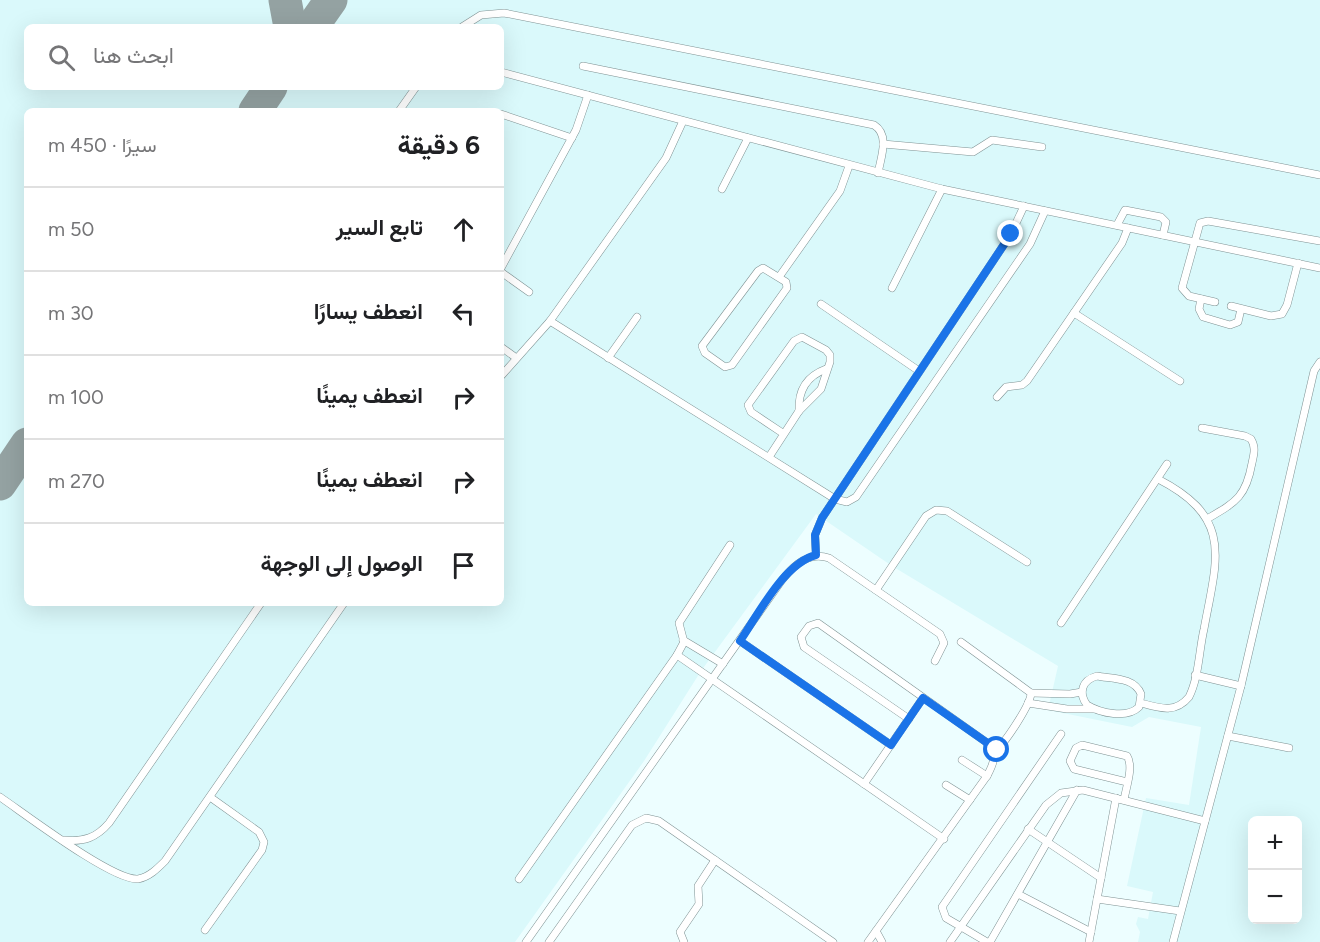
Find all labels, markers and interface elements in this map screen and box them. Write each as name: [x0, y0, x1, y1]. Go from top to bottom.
search box: [24, 24, 504, 90]
icon: search: [45, 41, 78, 74]
text: ابحث هنا: [93, 42, 174, 69]
text: 6 دقيقة: [397, 129, 480, 161]
text: سيرًا · 450 m: [48, 133, 156, 157]
icon: ahead: [447, 213, 480, 246]
text: تابع السير: [336, 214, 423, 241]
text: 50 m: [48, 217, 94, 241]
route end: [997, 220, 1023, 246]
icon: left: [447, 297, 480, 330]
text: انعطف يسارًا: [314, 298, 423, 325]
text: 30 m: [48, 301, 94, 325]
icon: right: [447, 381, 480, 414]
text: انعطف يمينًا: [316, 382, 423, 409]
text: 100 m: [48, 385, 104, 409]
icon: right: [447, 465, 480, 498]
text: انعطف يمينًا: [316, 466, 423, 493]
text: 270 m: [48, 469, 105, 493]
icon: arrive: [447, 549, 480, 582]
text: الوصول إلى الوجهة: [260, 550, 423, 577]
route start: [983, 736, 1009, 762]
map controls: [1248, 816, 1302, 924]
button: +: [1248, 816, 1302, 870]
button: −: [1248, 870, 1302, 924]

